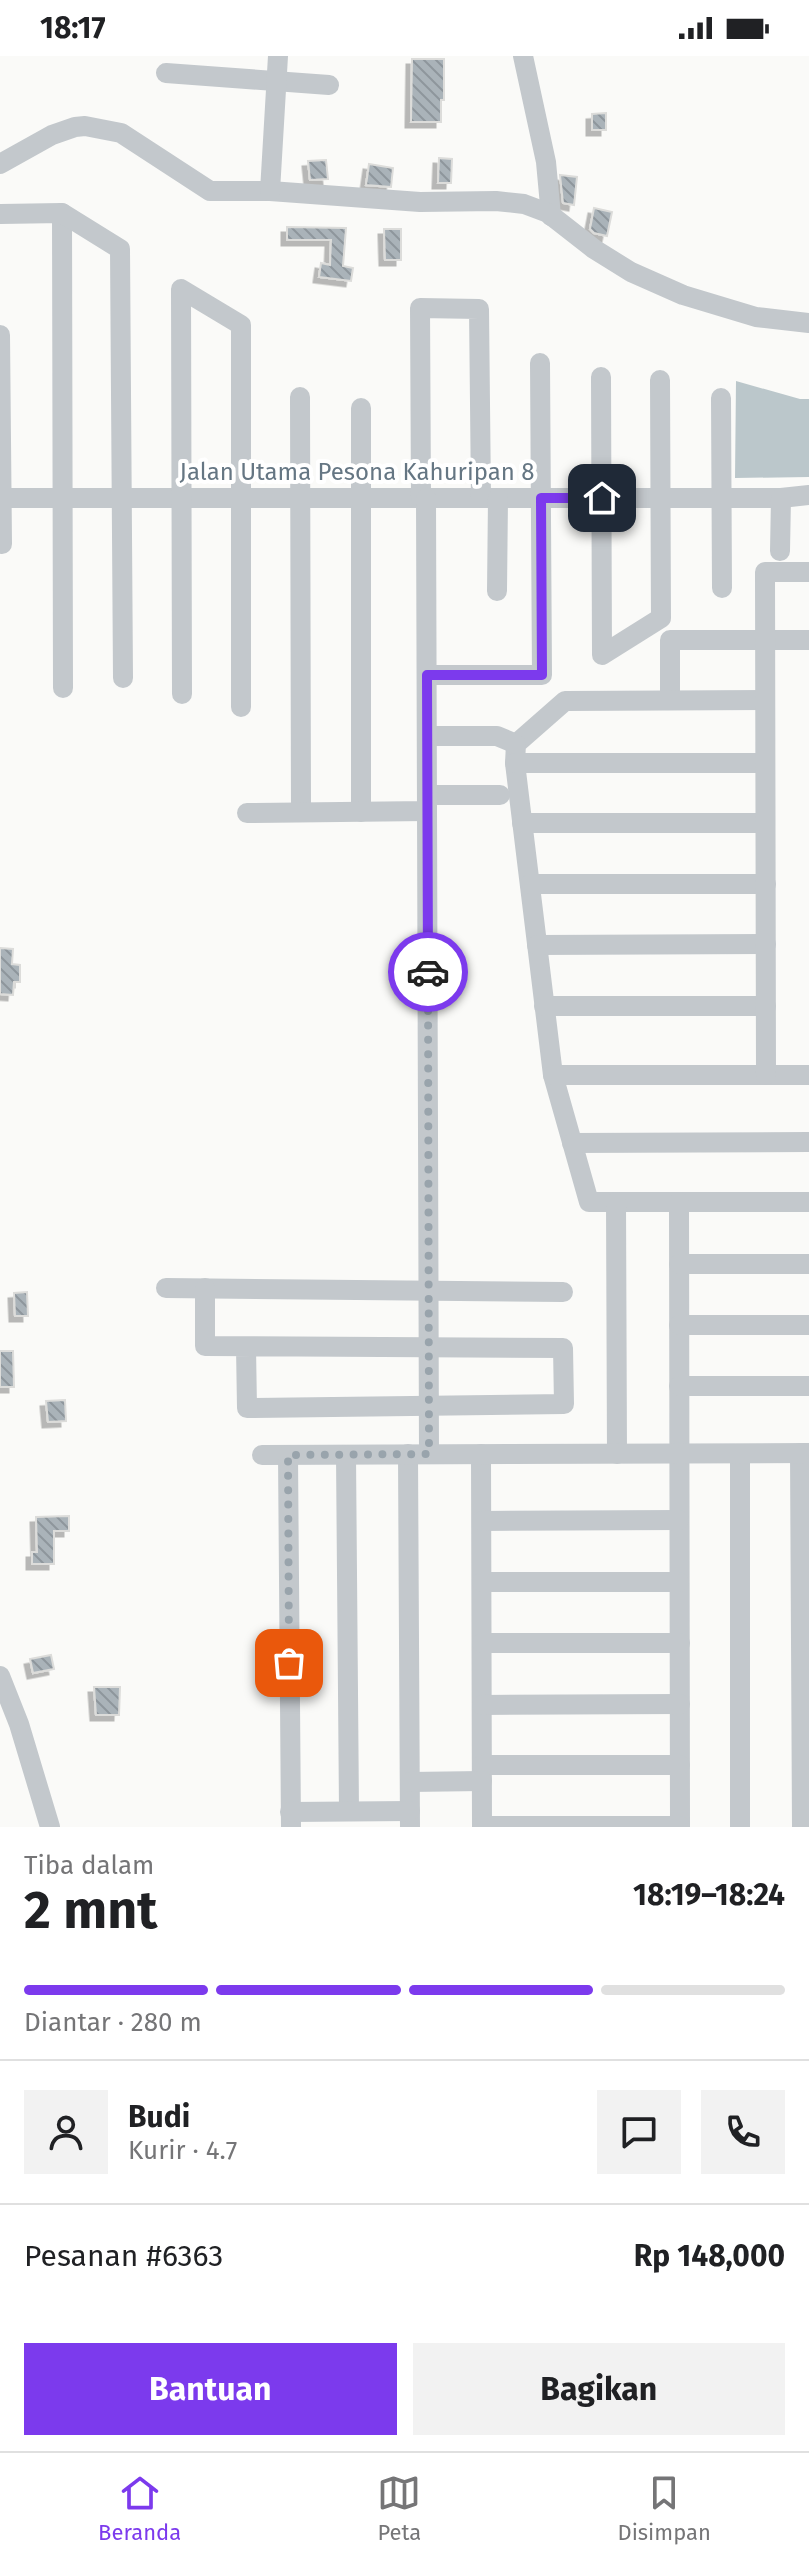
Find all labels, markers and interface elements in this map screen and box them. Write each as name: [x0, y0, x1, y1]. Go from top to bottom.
text: 18:17: [40, 10, 106, 46]
street label: Jalan Utama Pesona Kahuripan 8: [180, 458, 534, 486]
pin: [568, 464, 636, 532]
icon: home: [580, 476, 624, 520]
courier: [388, 932, 468, 1012]
icon: car: [406, 950, 450, 994]
pin: [255, 1629, 323, 1697]
icon: bag: [267, 1641, 311, 1685]
text: Tiba dalam: [24, 1850, 154, 1881]
text: 18:19–18:24: [633, 1877, 785, 1913]
text: 2 mnt: [24, 1879, 157, 1942]
text: Diantar · 280 m: [24, 2007, 202, 2038]
button: person: [24, 2090, 108, 2174]
button: chat: [597, 2090, 681, 2174]
button: phone: [701, 2090, 785, 2174]
text: Budi: [128, 2099, 190, 2135]
text: Kurir · 4.7: [128, 2135, 237, 2166]
text: Pesanan #6363: [24, 2238, 223, 2274]
text: Rp 148,000: [634, 2238, 785, 2274]
button: Bantuan: [24, 2343, 397, 2435]
button: Bagikan: [413, 2343, 785, 2435]
tab: Beranda: [98, 2471, 181, 2546]
tab: Peta: [377, 2471, 421, 2546]
tab: Disimpan: [617, 2471, 711, 2546]

